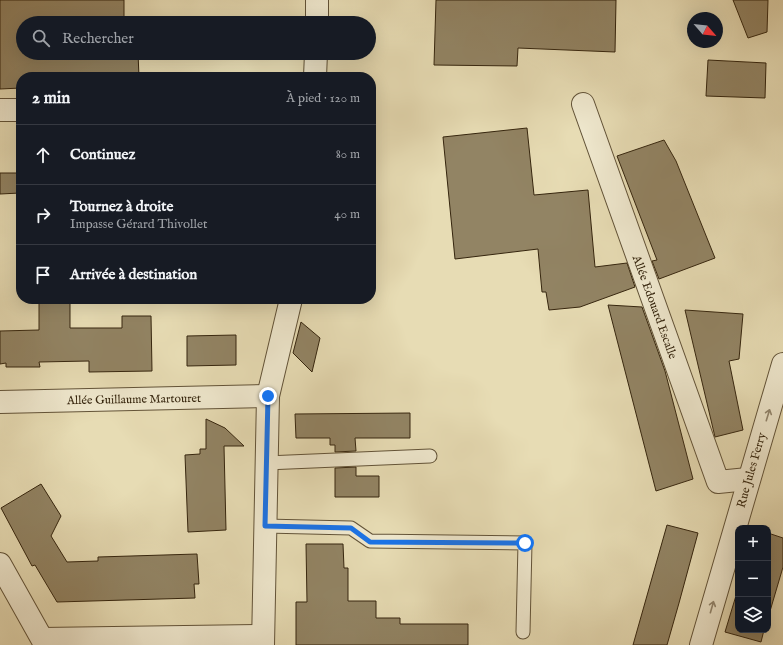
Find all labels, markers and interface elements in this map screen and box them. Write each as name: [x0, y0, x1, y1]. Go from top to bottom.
north arrow: [687, 12, 723, 48]
search box: [16, 16, 376, 60]
icon: search: [30, 27, 52, 49]
text: Rechercher: [62, 29, 134, 48]
text: 2 min: [32, 88, 70, 109]
text: À pied · 120 m: [286, 90, 360, 107]
icon: ahead: [32, 144, 54, 166]
text: Continuez: [70, 145, 135, 164]
text: 80 m: [336, 146, 360, 163]
text: Tournez à droite: [70, 197, 173, 216]
icon: right: [32, 204, 54, 226]
text: 40 m: [334, 206, 360, 223]
text: Impasse Gérard Thivollet: [70, 216, 207, 233]
street label: Allée Edouard Escalle: [628, 252, 680, 361]
icon: arrive: [32, 264, 54, 286]
text: Arrivée à destination: [70, 265, 197, 284]
route end: [259, 387, 277, 405]
street label: Allée Guillaume Martouret: [66, 391, 201, 408]
one-way arrow: [764, 410, 772, 422]
street label: Rue Jules Ferry: [734, 431, 770, 510]
map controls: [735, 525, 771, 633]
button: +: [735, 525, 771, 561]
route start: [516, 534, 534, 552]
button: −: [735, 561, 771, 597]
button: layers: [735, 597, 771, 633]
one-way arrow: [709, 601, 716, 614]

